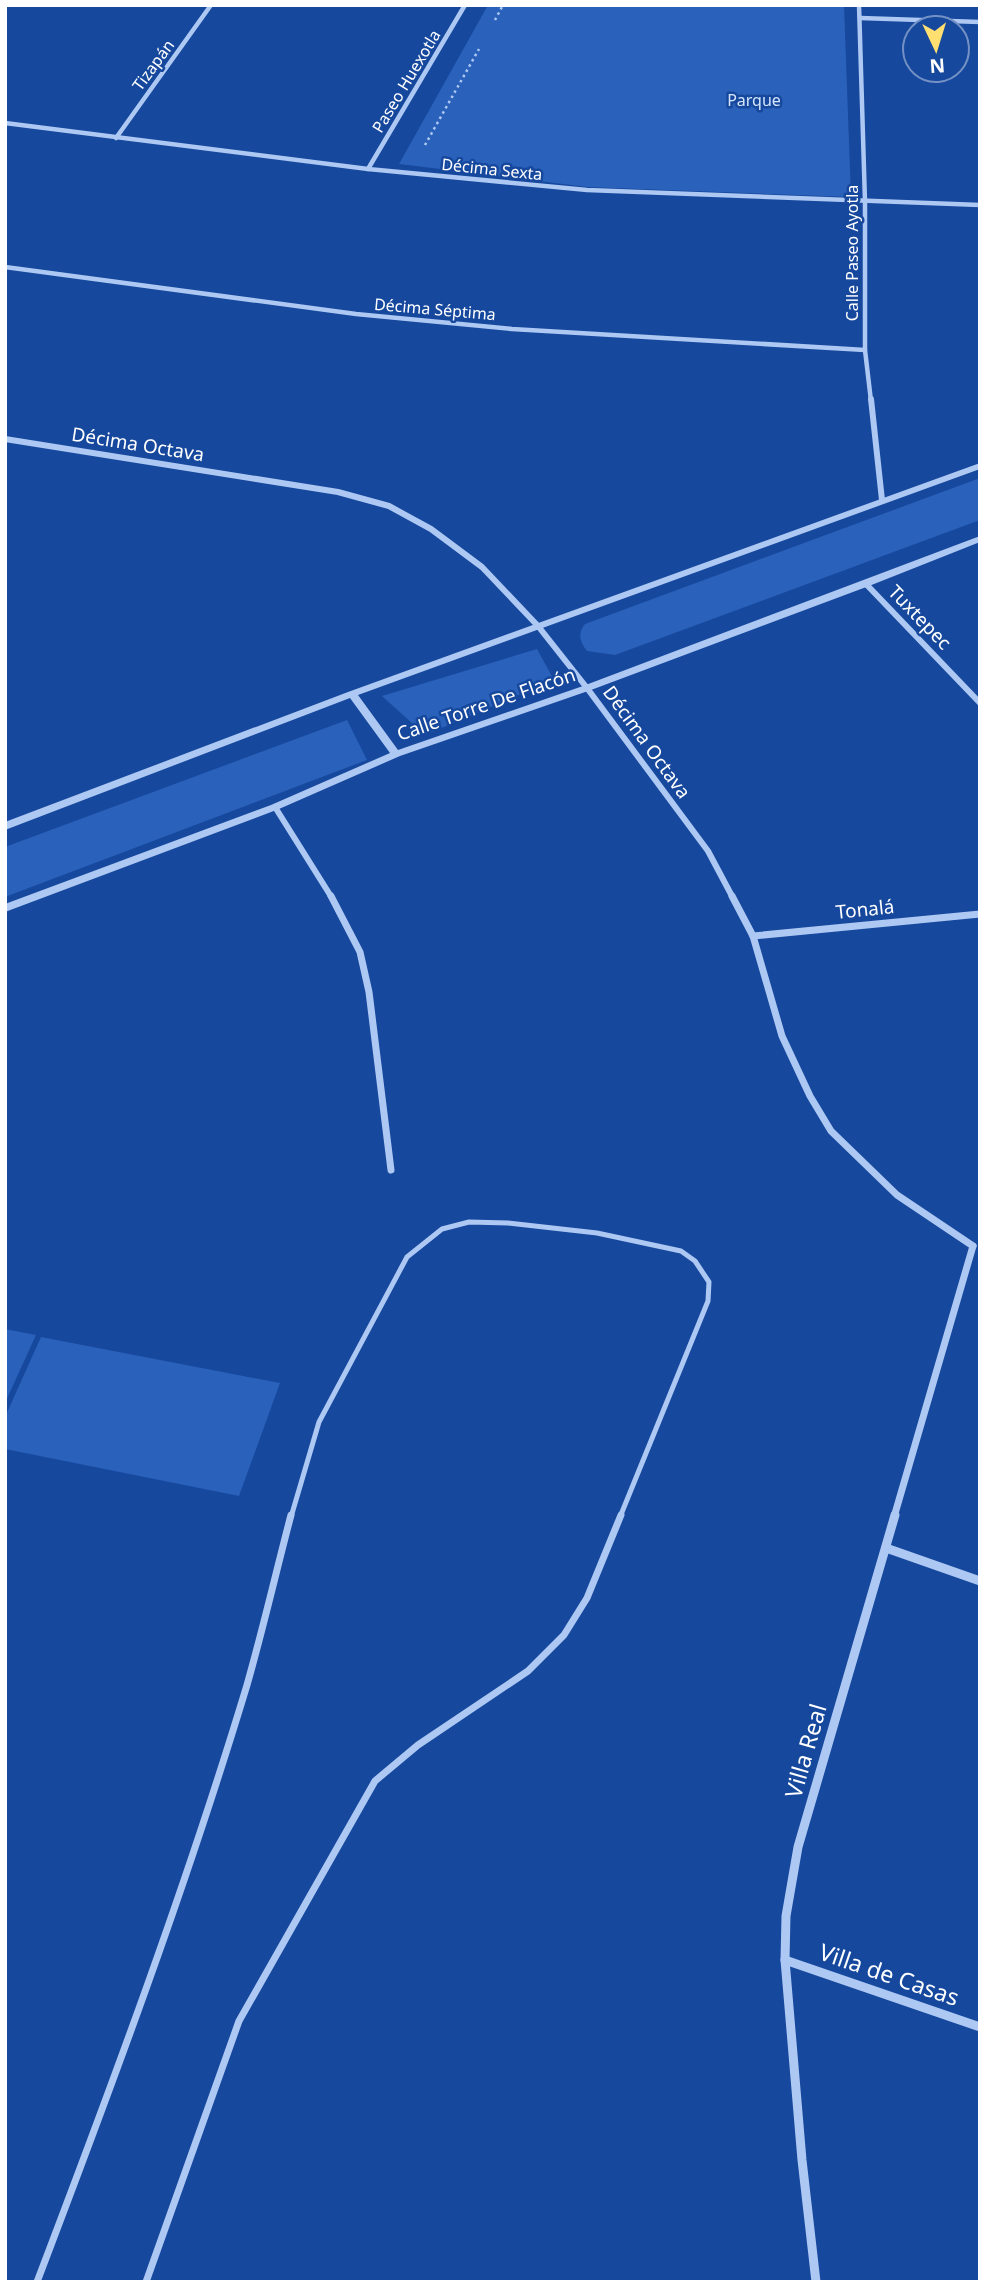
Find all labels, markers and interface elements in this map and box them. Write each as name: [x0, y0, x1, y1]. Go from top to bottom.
north arrow: [901, 14, 971, 84]
street label: Paseo Huexotla: [367, 25, 445, 137]
street label: Tizapán: [127, 35, 179, 95]
text: N: [929, 52, 946, 79]
park label: Parque: [727, 89, 781, 111]
street label: Décima Sexta: [440, 153, 544, 185]
street label: Calle Paseo Ayotla: [841, 185, 863, 321]
street label: Décima Séptima: [373, 293, 497, 325]
street label: Décima Octava: [70, 421, 206, 467]
street label: Tuxtepec: [883, 579, 957, 655]
street label: Calle Torre De Flacón: [393, 661, 579, 747]
street label: Décima Octava: [597, 680, 697, 804]
street label: Tonalá: [834, 893, 896, 925]
street label: Villa Real: [776, 1700, 834, 1802]
street label: Villa de Casas: [815, 1935, 964, 2013]

